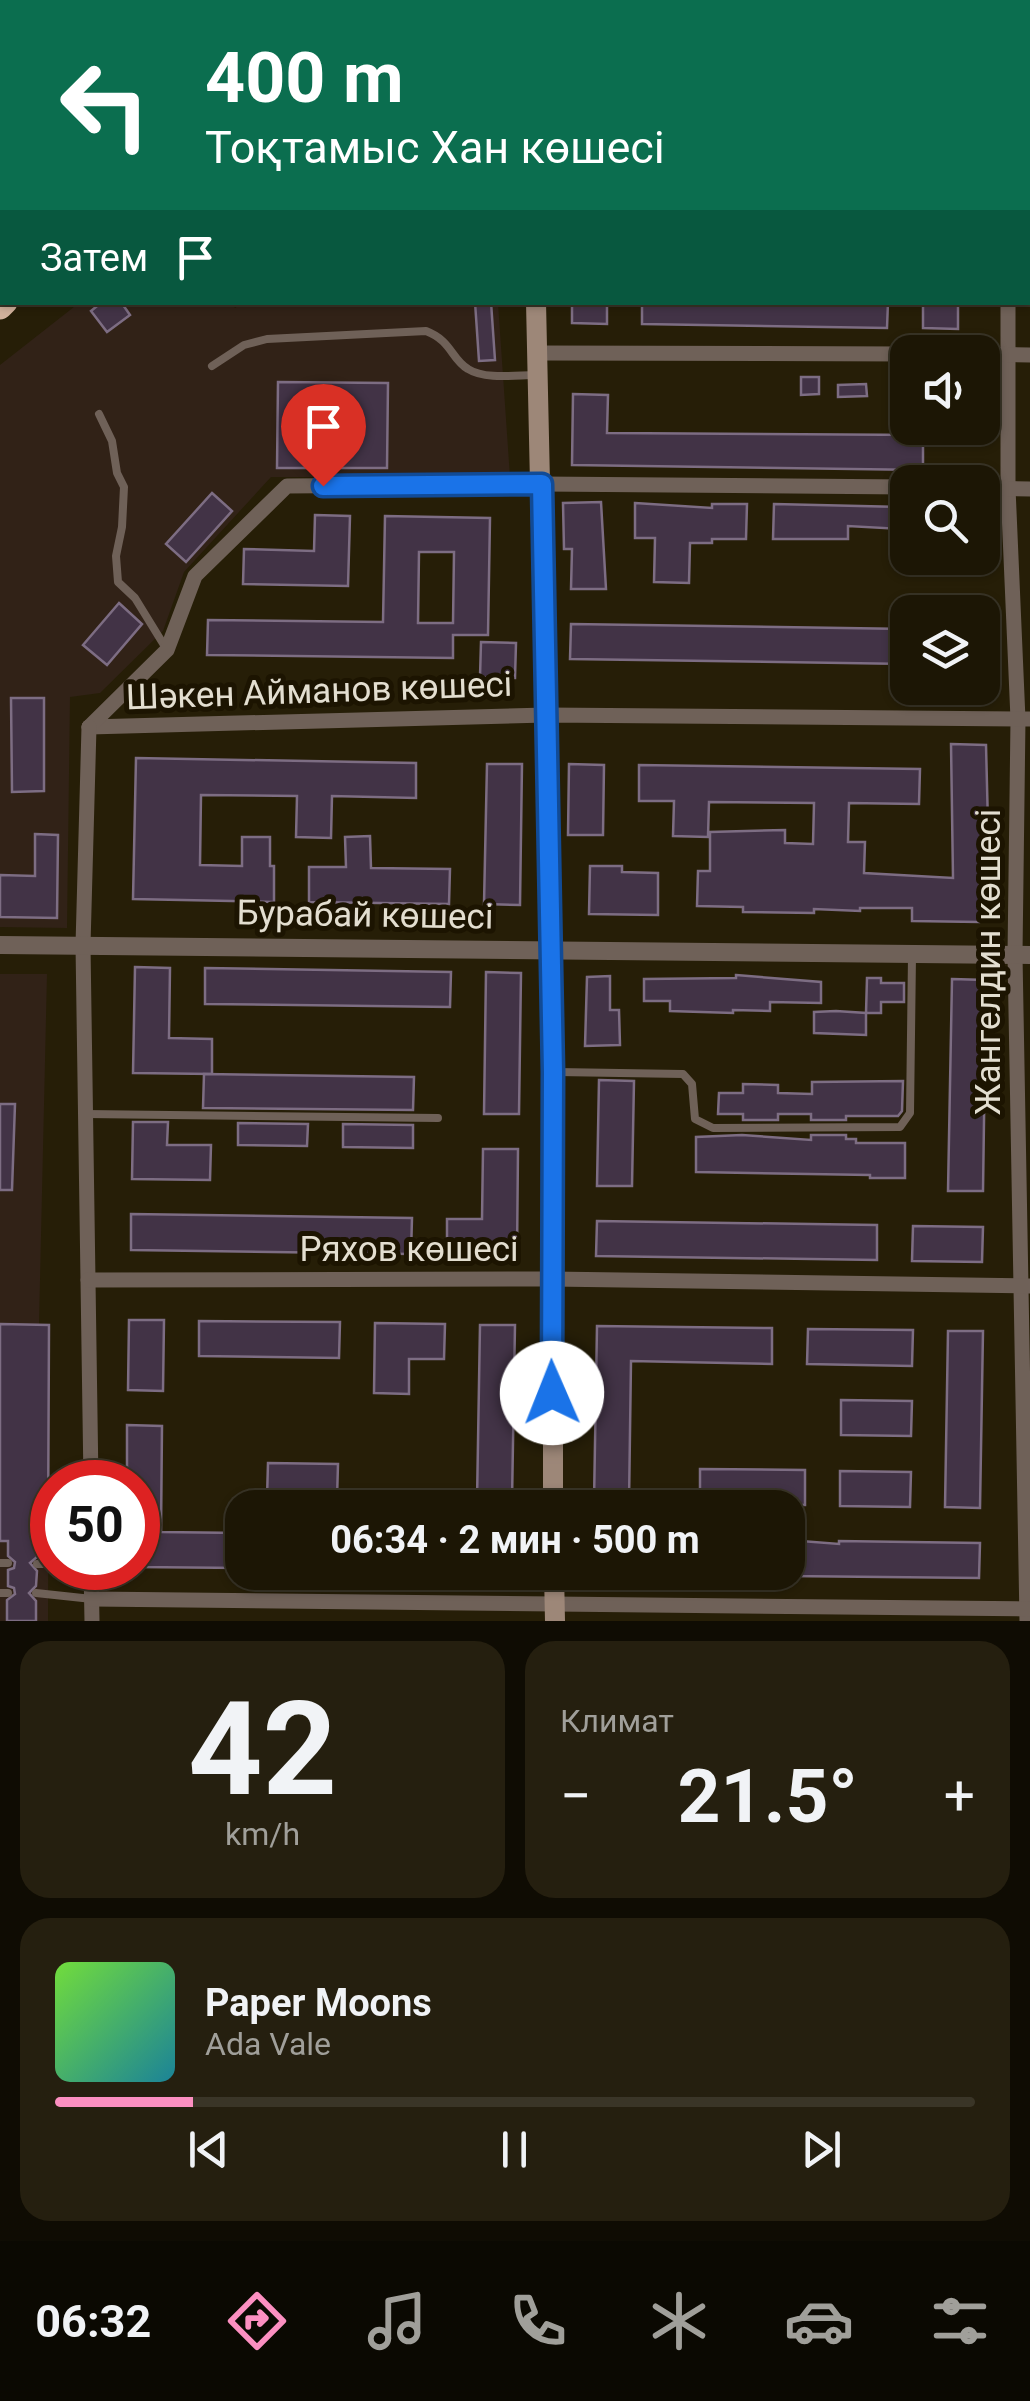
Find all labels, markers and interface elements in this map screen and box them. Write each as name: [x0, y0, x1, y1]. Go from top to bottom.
text: 400 m: [205, 37, 404, 119]
icon: left: [40, 40, 170, 170]
text: Тоқтамыс Хан көшесі: [205, 121, 665, 174]
icon: arrive: [168, 230, 223, 285]
text: Затем: [40, 236, 148, 280]
map controls: [890, 335, 1000, 705]
button: sound: [890, 335, 1000, 445]
pin: [281, 384, 366, 487]
icon: arrive: [296, 399, 351, 454]
button: search: [890, 465, 1000, 575]
button: layers: [890, 595, 1000, 705]
street label: Шәкен Айманов көшесі: [125, 664, 513, 718]
street label: Жангелдин көшесі: [968, 809, 1009, 1115]
street label: Бурабай көшесі: [236, 892, 494, 938]
street label: Ряхов көшесі: [299, 1229, 519, 1270]
position arrow: [500, 1341, 604, 1445]
speed limit sign: 50: [30, 1460, 160, 1590]
text: 06:34 · 2 мин · 500 m: [330, 1518, 700, 1562]
text: 42: [188, 1673, 337, 1826]
text: Климат: [560, 1702, 674, 1740]
text: 21.5°: [678, 1752, 858, 1840]
text: −: [560, 1764, 591, 1828]
text: +: [944, 1764, 975, 1828]
text: km/h: [225, 1815, 300, 1853]
text: Paper Moons: [205, 1981, 432, 2025]
text: Ada Vale: [205, 2025, 331, 2063]
icon: previous: [181, 2122, 236, 2177]
icon: pause: [487, 2122, 542, 2177]
icon: next: [794, 2122, 849, 2177]
icon: directions: [222, 2286, 292, 2356]
icon: music: [362, 2286, 432, 2356]
icon: phone: [503, 2286, 573, 2356]
icon: climate: [644, 2286, 714, 2356]
icon: car: [784, 2286, 854, 2356]
icon: filters: [925, 2286, 995, 2356]
text: 06:32: [35, 2295, 151, 2348]

